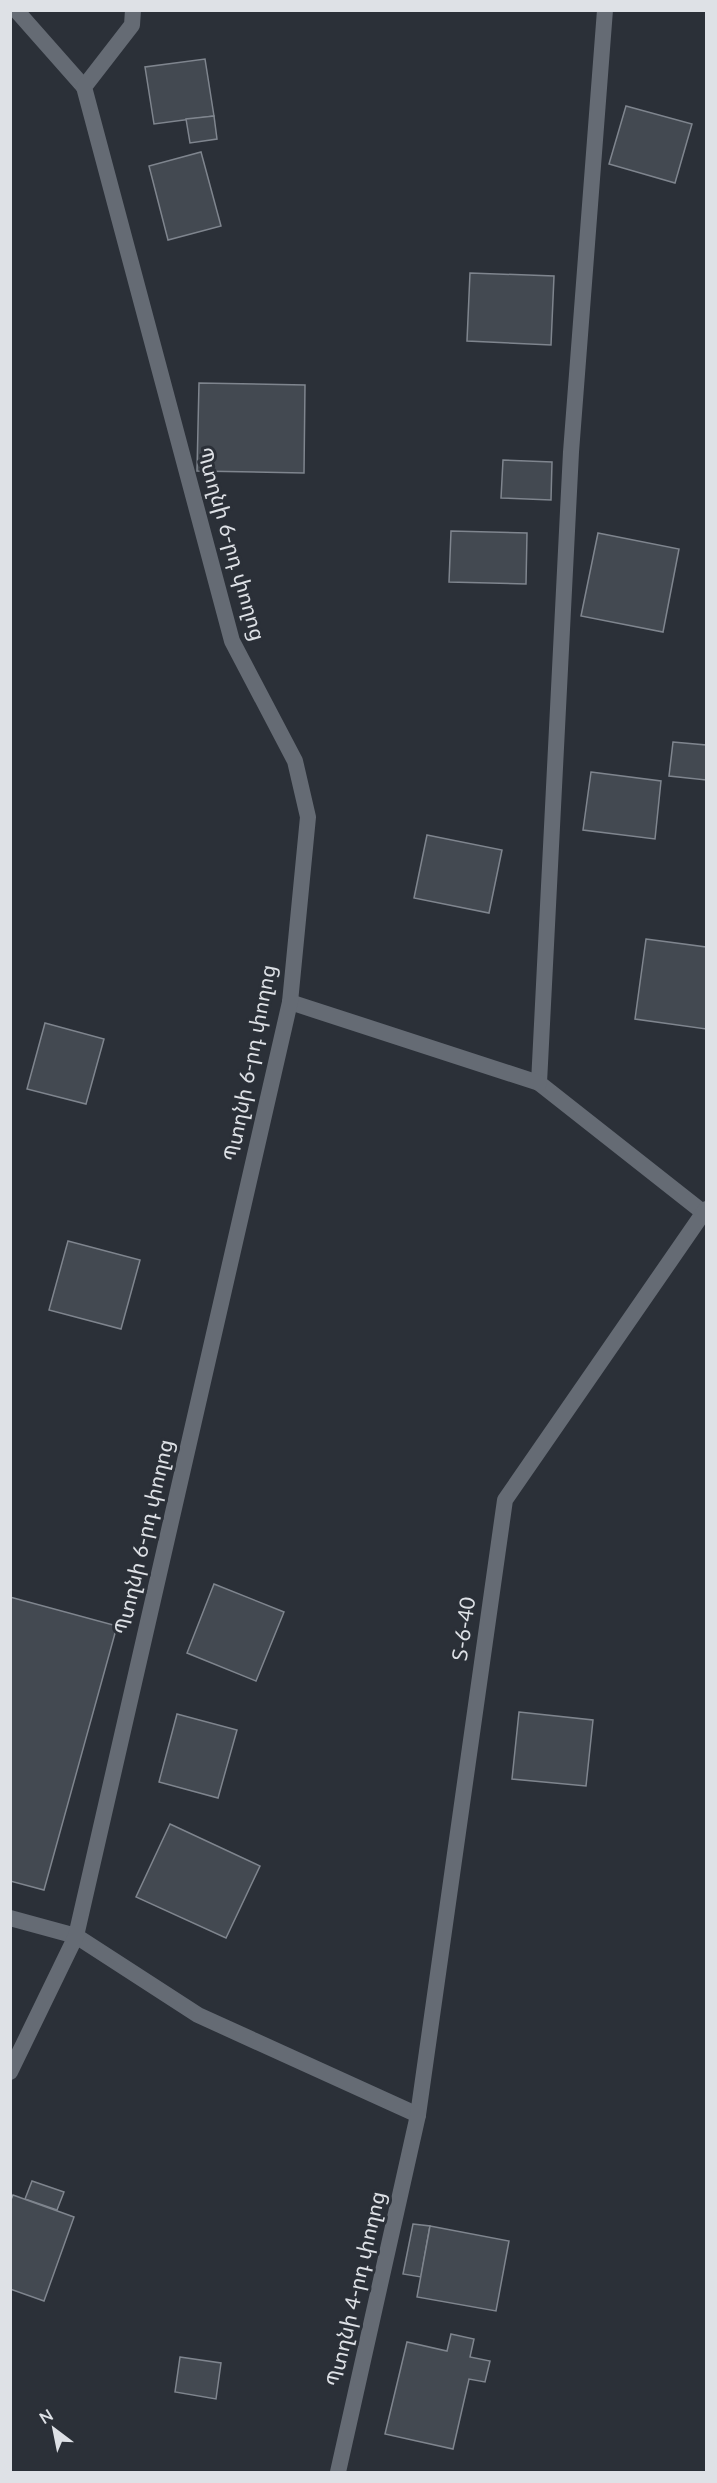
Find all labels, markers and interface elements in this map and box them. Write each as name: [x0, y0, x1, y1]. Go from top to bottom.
street label: Պտղնի 6-րդ փողոց: [192, 444, 272, 643]
street label: Պտղնի 6-րդ փողոց: [217, 962, 281, 1163]
street label: Պտղնի 6-րդ փողոց: [108, 1436, 178, 1637]
street label: Տ-6-40: [446, 1595, 479, 1662]
street label: Պտղնի 4-րդ փողոց: [320, 2188, 390, 2389]
north arrow: [24, 2399, 84, 2459]
text: N: [36, 2405, 56, 2427]

